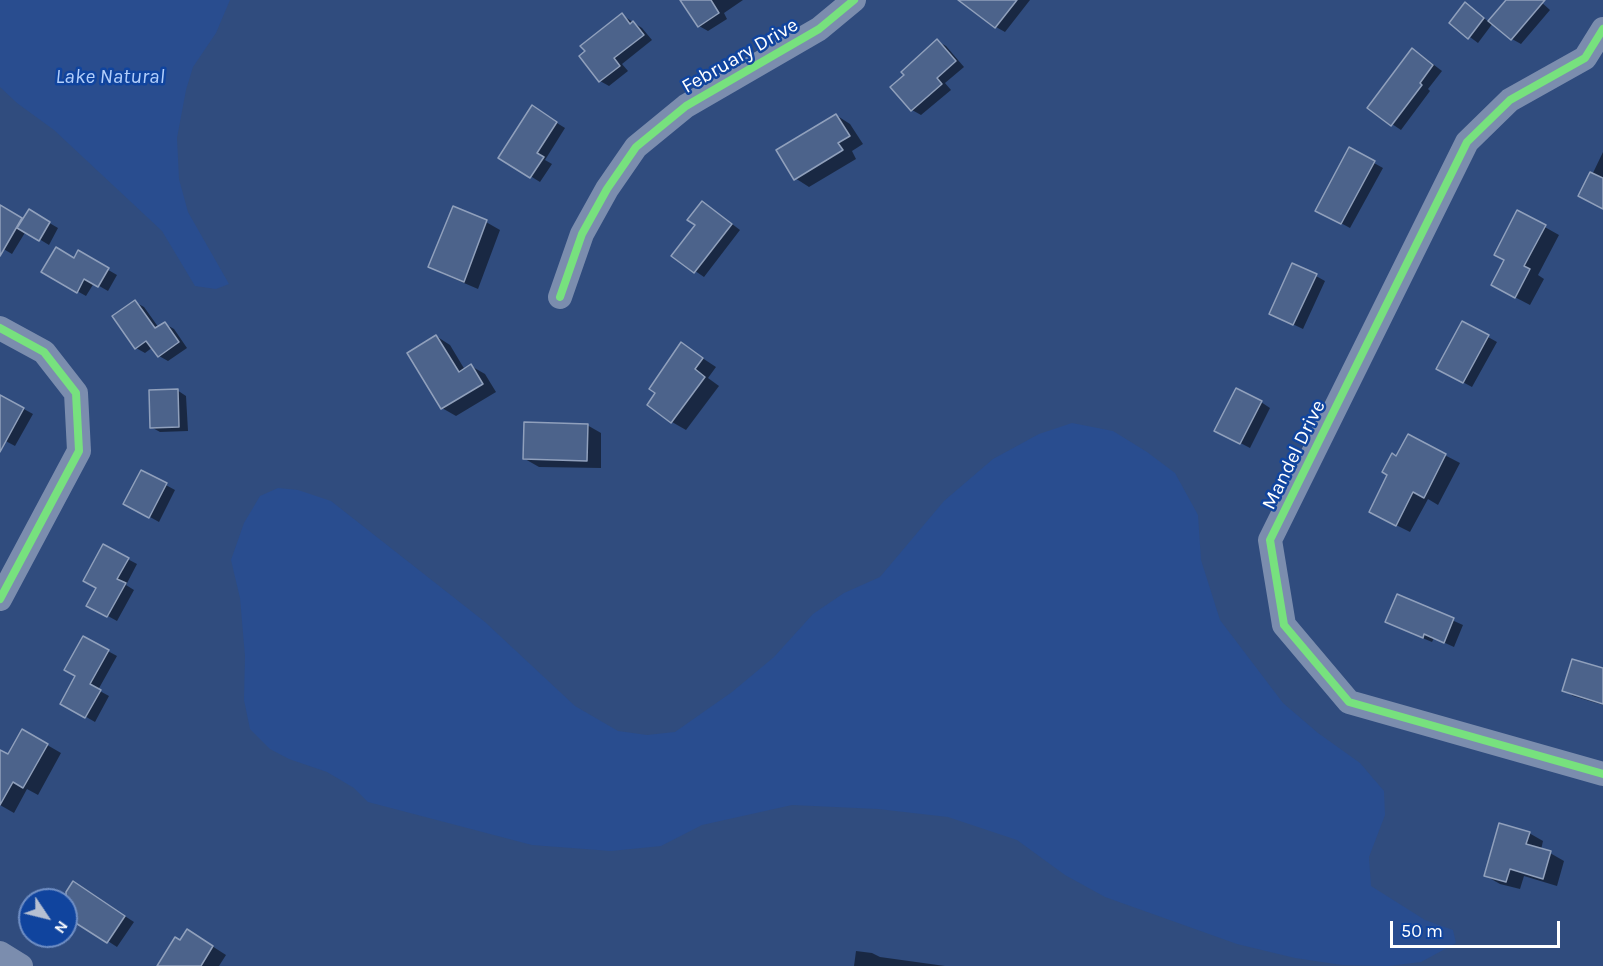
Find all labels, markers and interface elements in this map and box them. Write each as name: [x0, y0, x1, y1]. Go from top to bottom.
street label: February Drive: [678, 13, 802, 99]
water label: Lake Natural: [55, 64, 165, 90]
street label: Mandel Drive: [1257, 396, 1331, 514]
north arrow: [18, 888, 78, 948]
scale bar: [1393, 909, 1562, 947]
text: N: [50, 917, 73, 938]
text: 50 m: [1401, 920, 1443, 942]

